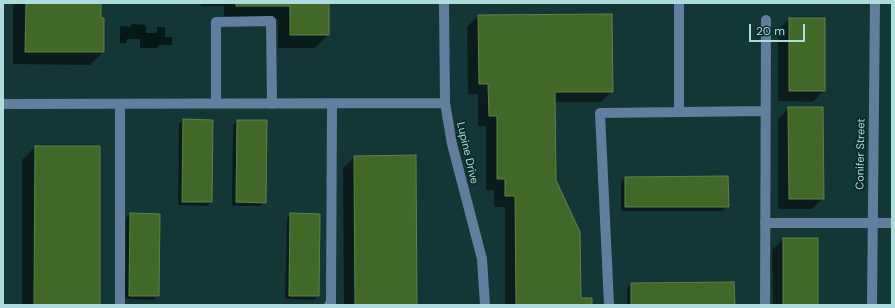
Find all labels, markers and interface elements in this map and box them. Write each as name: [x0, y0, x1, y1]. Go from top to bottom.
scale bar: [751, 16, 807, 42]
text: 20 m: [756, 23, 785, 39]
street label: Conifer Street: [854, 118, 868, 190]
street label: Lupine Drive: [453, 121, 481, 185]

